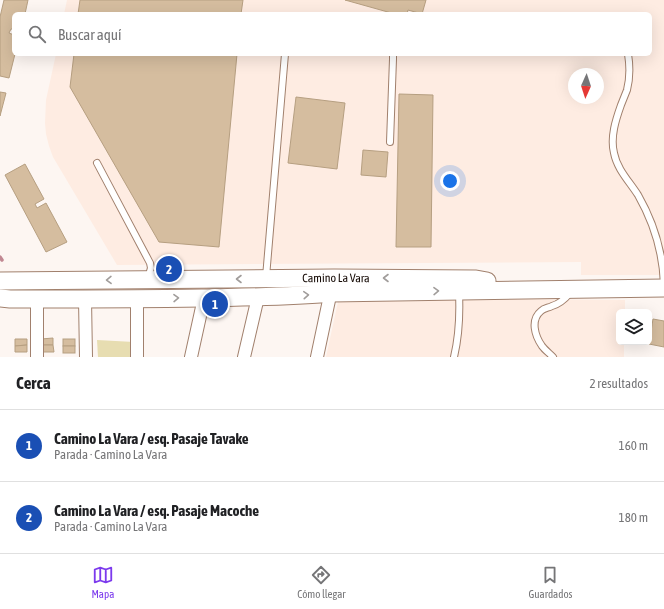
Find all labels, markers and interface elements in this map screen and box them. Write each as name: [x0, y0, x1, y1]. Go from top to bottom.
search box: [12, 12, 652, 56]
icon: search: [26, 23, 48, 45]
text: Buscar aquí: [58, 26, 121, 43]
north arrow: [568, 68, 604, 104]
your location: [440, 171, 460, 191]
pin: 2: [156, 254, 182, 284]
street label: Camino La Vara: [302, 271, 370, 285]
one-way arrow: [383, 274, 389, 282]
one-way arrow: [236, 275, 242, 283]
one-way arrow: [106, 276, 112, 284]
one-way arrow: [433, 287, 439, 295]
pin: 1: [202, 289, 228, 319]
one-way arrow: [303, 290, 309, 299]
one-way arrow: [173, 294, 179, 303]
map controls: [616, 309, 652, 345]
button: layers: [616, 309, 652, 345]
text: Cerca: [16, 373, 51, 393]
text: 2 resultados: [589, 376, 648, 391]
text: Camino La Vara / esq. Pasaje Tavake: [54, 430, 249, 447]
text: 1: [26, 438, 32, 453]
text: 160 m: [619, 438, 648, 453]
text: Parada · Camino La Vara: [54, 447, 167, 462]
text: Camino La Vara / esq. Pasaje Macoche: [54, 502, 259, 519]
text: 2: [26, 510, 32, 525]
text: 180 m: [619, 510, 648, 525]
text: Parada · Camino La Vara: [54, 519, 167, 534]
tab: Mapa: [91, 564, 114, 600]
tab: Cómo llegar: [297, 564, 346, 600]
tab: Guardados: [528, 564, 573, 600]

